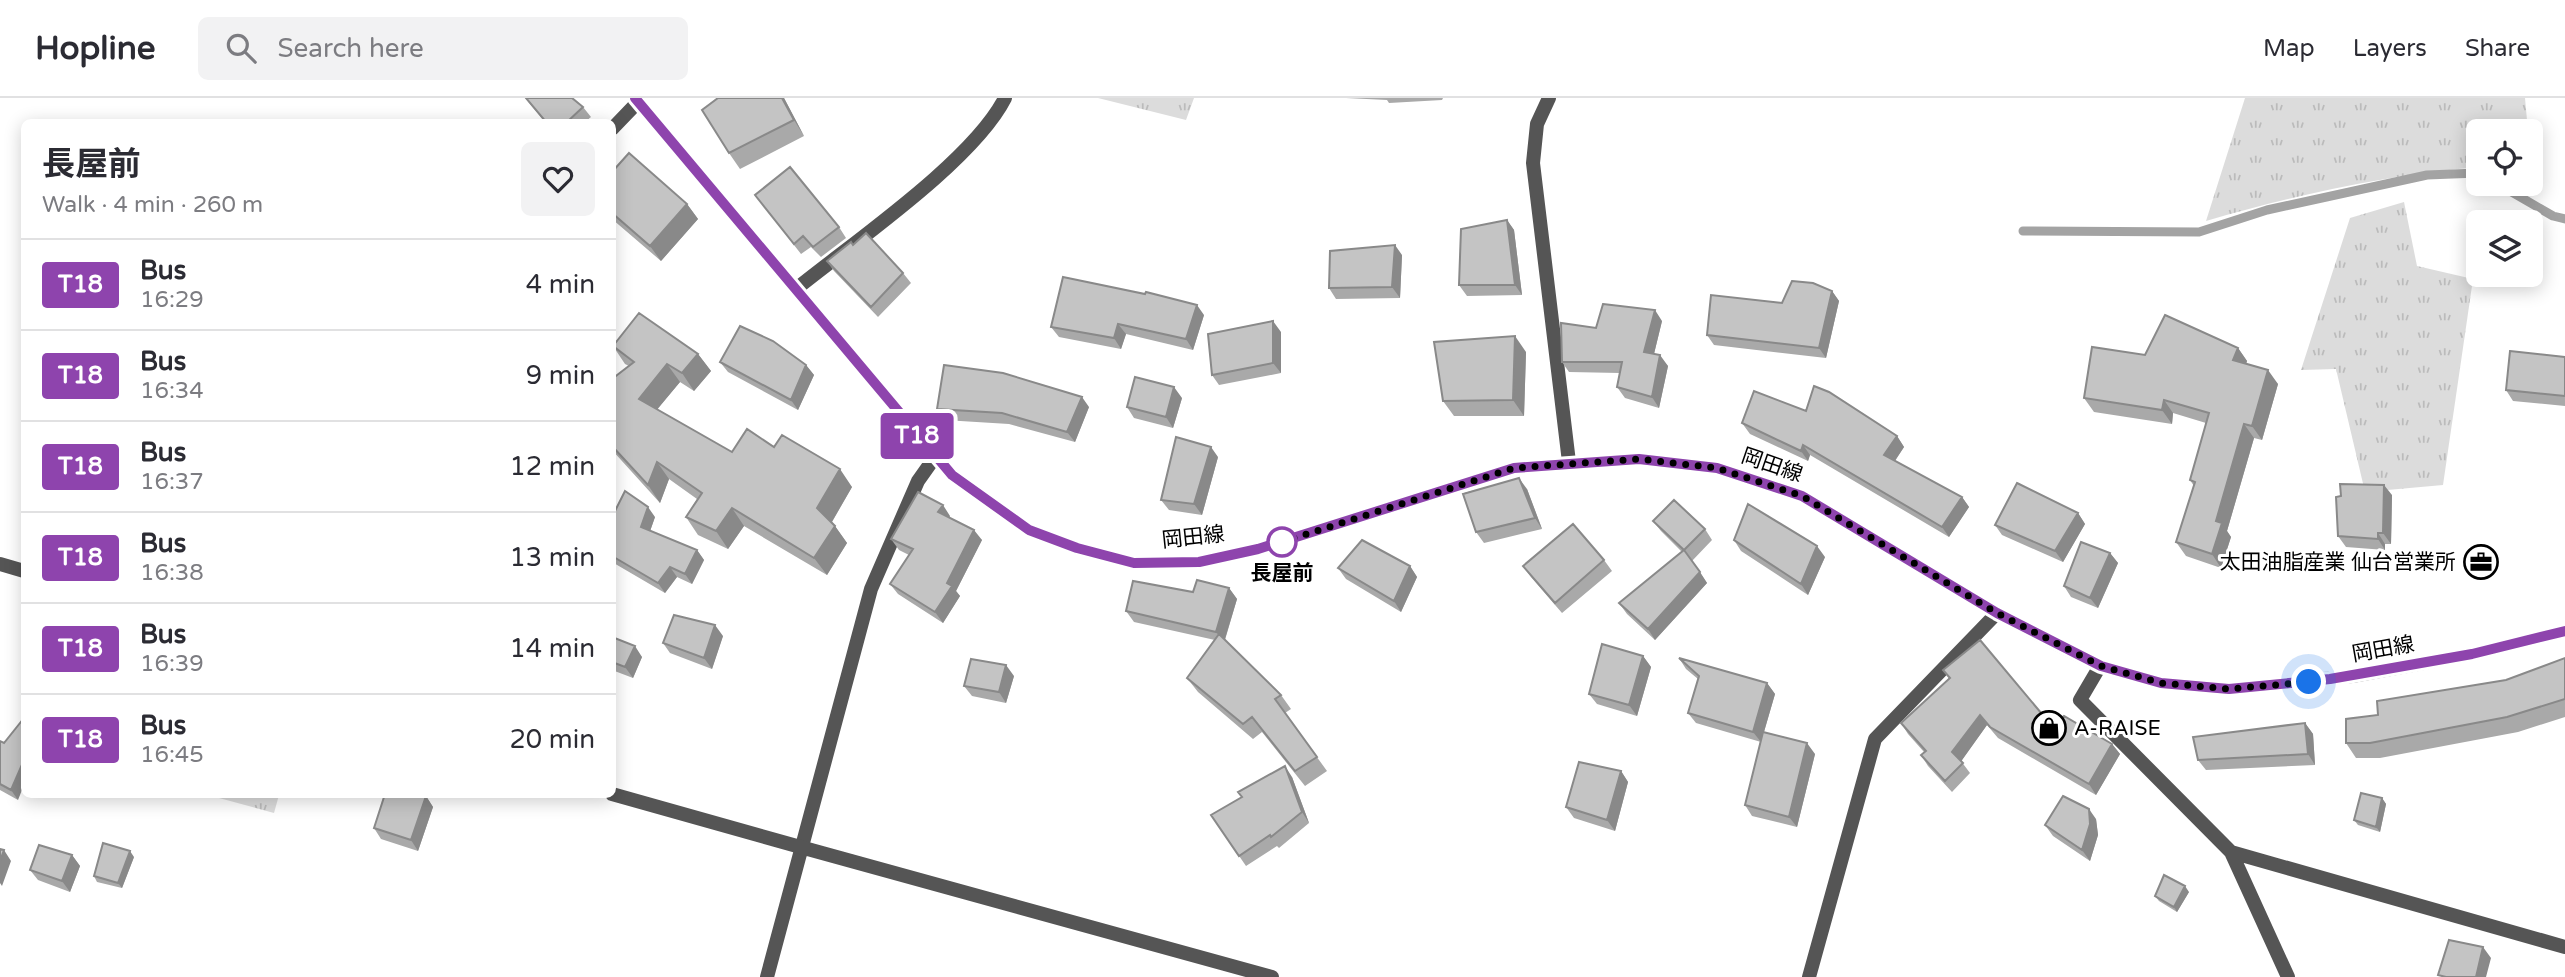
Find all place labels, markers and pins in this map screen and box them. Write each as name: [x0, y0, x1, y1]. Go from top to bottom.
marker: 長屋前: [1267, 527, 1297, 557]
office icon: 太田油脂産業 仙台営業所: [2462, 543, 2500, 581]
place label: 太田油脂産業 仙台営業所: [2220, 550, 2456, 575]
place label: 長屋前: [1251, 561, 1314, 586]
shop icon: A-RAISE: [2030, 709, 2068, 747]
place label: A-RAISE: [2074, 716, 2161, 741]

